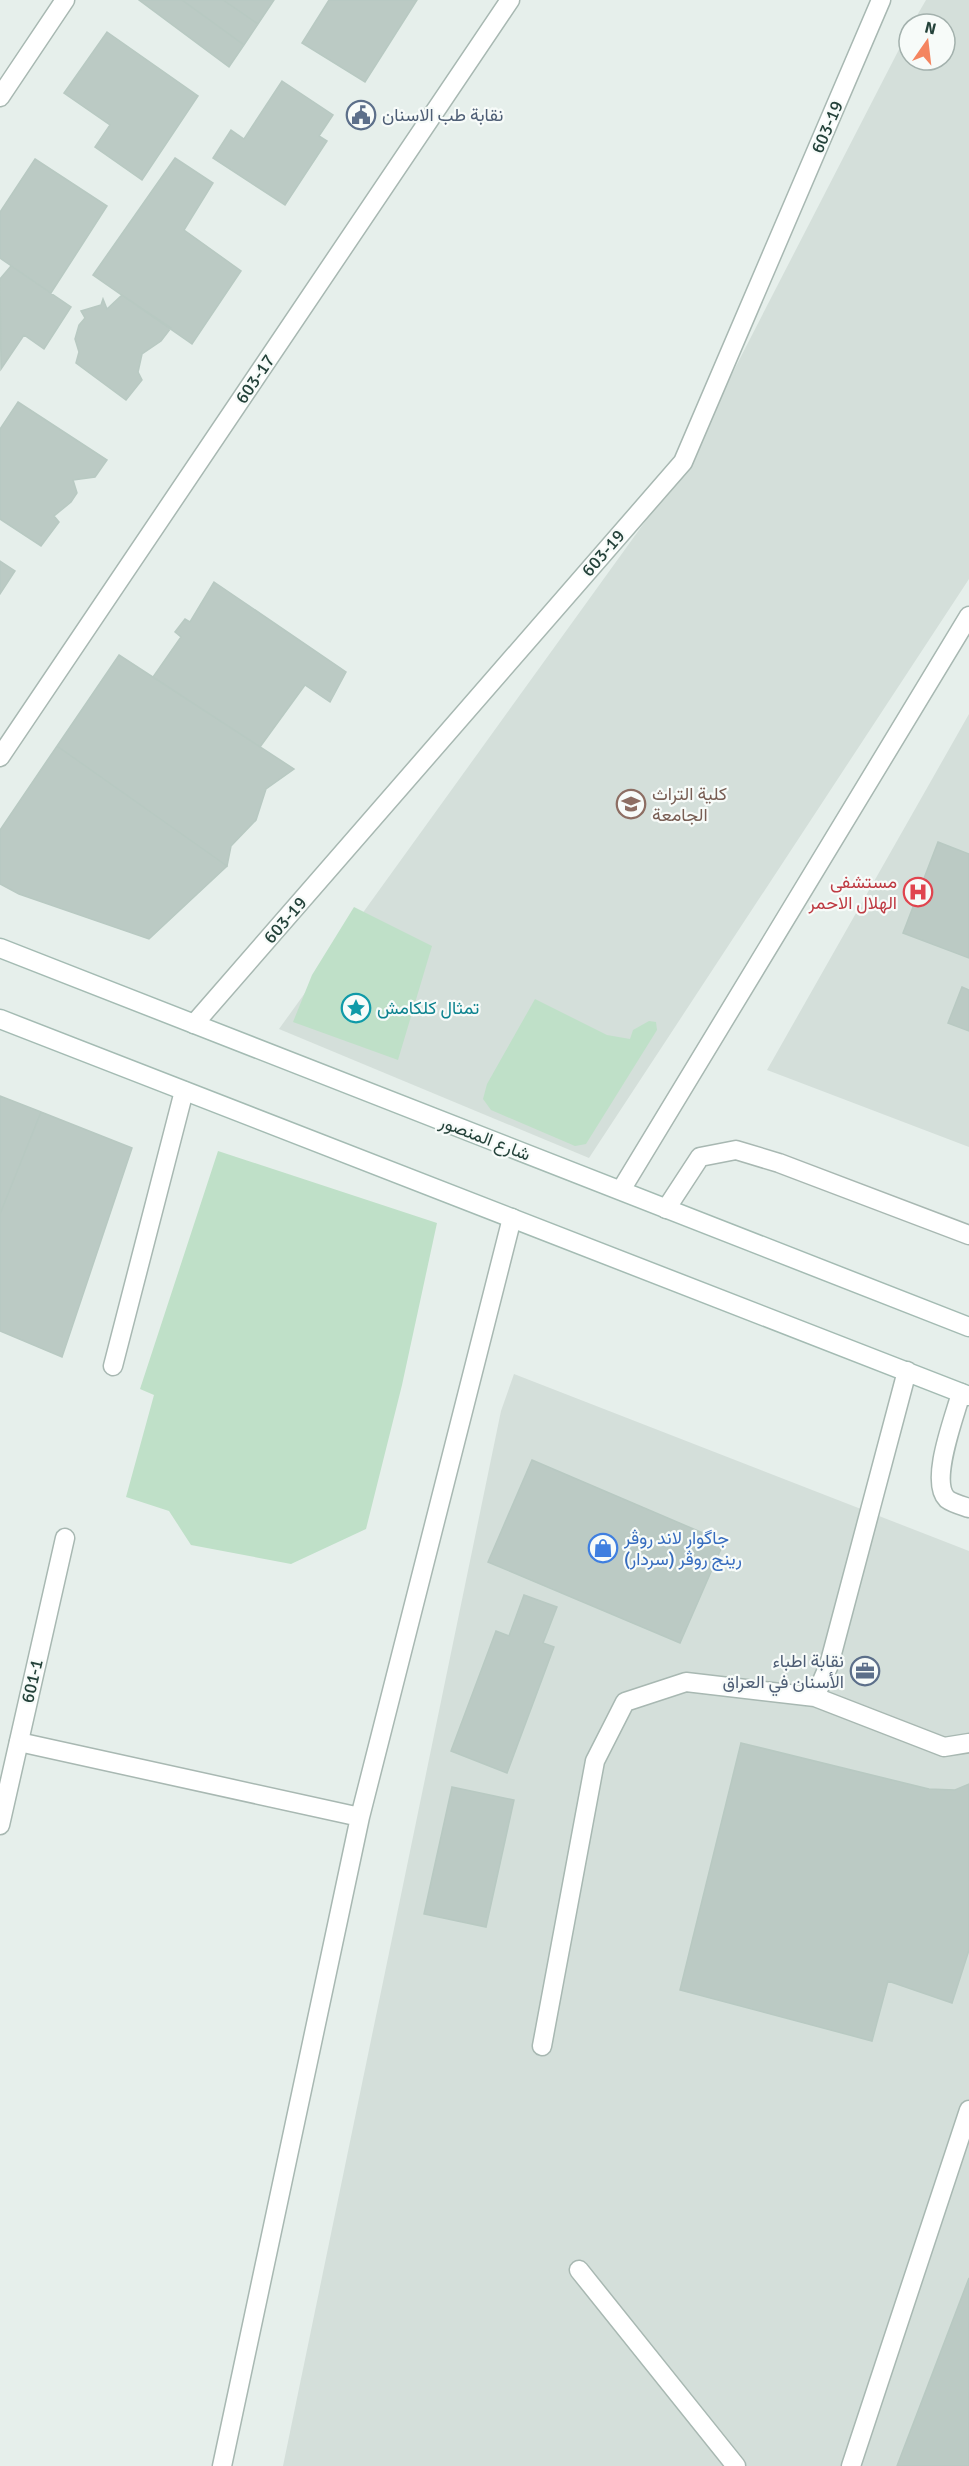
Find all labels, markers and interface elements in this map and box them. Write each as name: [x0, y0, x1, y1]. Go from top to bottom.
north arrow: [897, 12, 957, 72]
text: N: [923, 17, 938, 39]
street label: 603-19: [806, 97, 848, 157]
public building icon: نقابة طب الاسنان: [345, 99, 377, 131]
place label: نقابة طب الاسنان: [382, 104, 503, 126]
street label: 603-17: [231, 350, 279, 408]
street label: 603-19: [577, 525, 629, 581]
place label: كلية التراث الجامعة: [652, 783, 727, 826]
school or university icon: كلية التراث الجامعة: [615, 788, 647, 820]
place label: مستشفى الهلال الاحمر: [808, 871, 897, 914]
hospital icon: مستشفى الهلال الاحمر: [902, 876, 934, 908]
street label: 603-19: [259, 892, 311, 948]
place icon: تمثال كلكامش: [340, 992, 372, 1024]
place label: تمثال كلكامش: [377, 997, 479, 1019]
street label: شارع المنصور: [435, 1110, 534, 1166]
place label: جاگوار لاند روڤر رينج روڤر (سردار): [623, 1527, 742, 1571]
shop icon: جاگوار لاند روڤر رينج روڤر (سردار): [587, 1532, 619, 1564]
place label: نقابة اطباء الأسنان في العراق: [723, 1650, 844, 1697]
office icon: نقابة اطباء الأسنان في العراق: [849, 1655, 881, 1687]
street label: 601-1: [16, 1657, 48, 1705]

